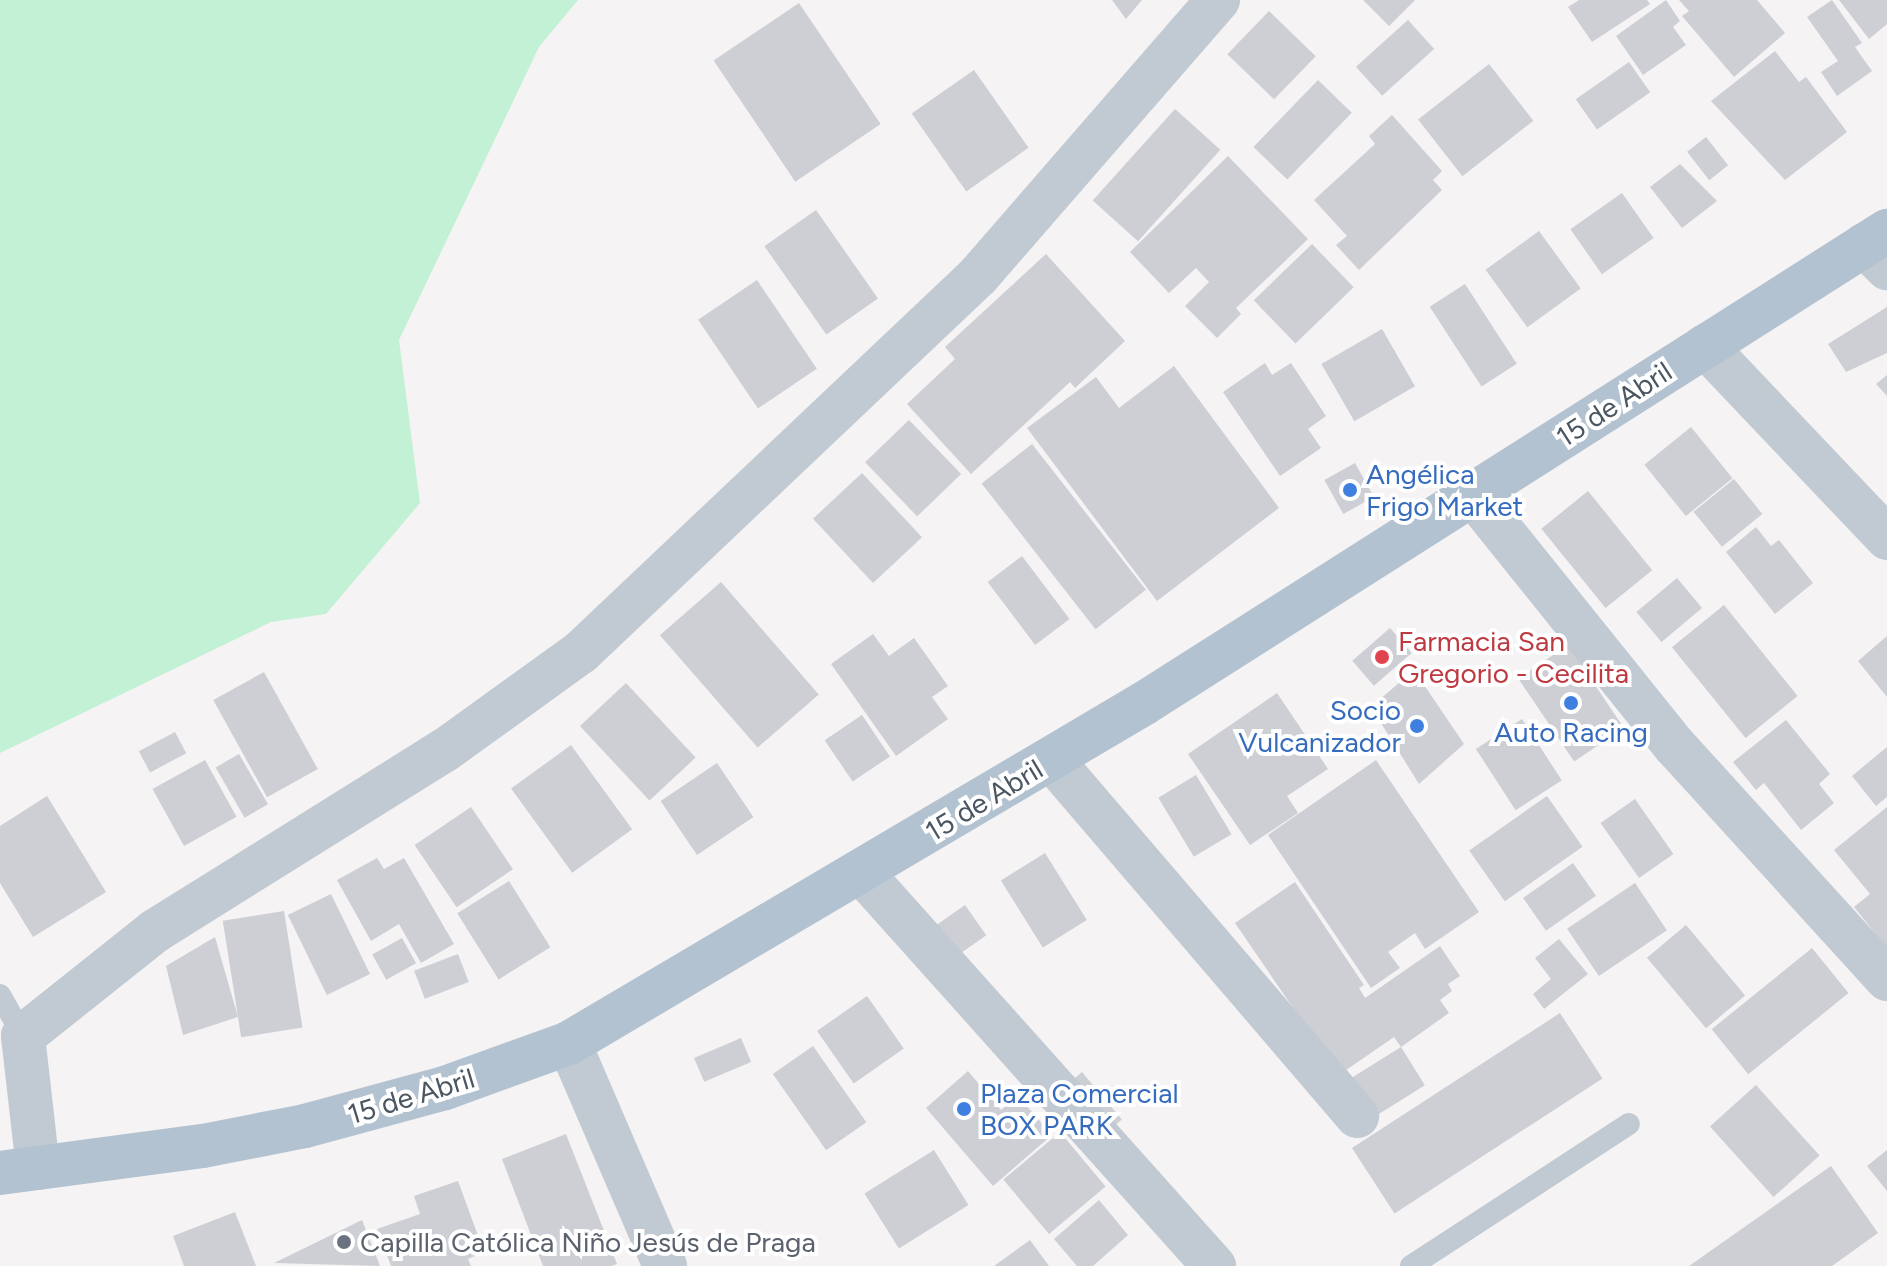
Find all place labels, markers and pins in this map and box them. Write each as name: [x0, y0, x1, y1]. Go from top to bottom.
place label: Angélica Frigo Market: [1366, 457, 1523, 523]
marker: Angélica Frigo Market: [1341, 481, 1359, 499]
place label: Farmacia San Gregorio - Cecilita: [1398, 624, 1629, 690]
marker: Farmacia San Gregorio - Cecilita: [1373, 648, 1391, 666]
place label: Socio Vulcanizador: [1238, 693, 1401, 759]
marker: Auto Racing: [1562, 694, 1580, 712]
place label: Auto Racing: [1494, 715, 1648, 749]
marker: Socio Vulcanizador: [1408, 717, 1426, 735]
place label: Plaza Comercial BOX PARK: [980, 1076, 1179, 1142]
marker: Plaza Comercial BOX PARK: [955, 1100, 973, 1118]
place label: Capilla Católica Niño Jesús de Praga: [360, 1225, 816, 1259]
marker: Capilla Católica Niño Jesús de Praga: [335, 1233, 353, 1251]

